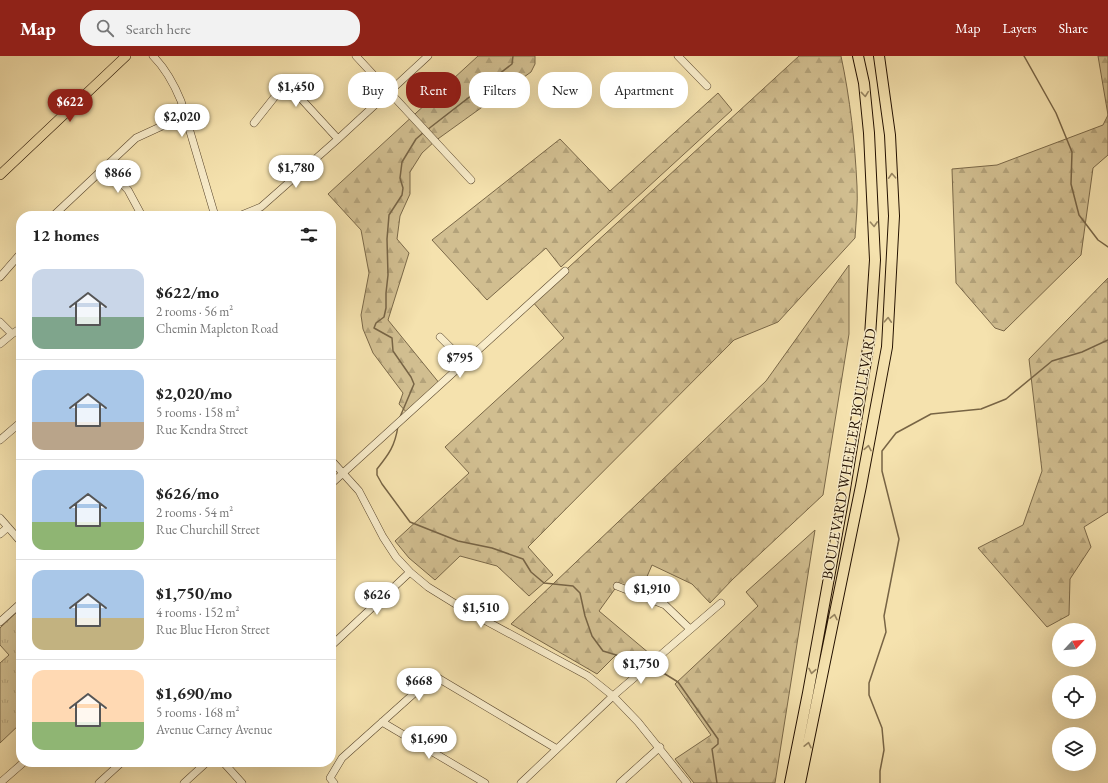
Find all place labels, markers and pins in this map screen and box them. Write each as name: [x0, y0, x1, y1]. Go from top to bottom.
pin: $1,450: [263, 74, 329, 108]
pin: $622: [46, 89, 94, 123]
pin: $2,020: [149, 104, 215, 138]
pin: $1,780: [263, 155, 329, 189]
pin: $866: [94, 160, 142, 194]
pin: $795: [436, 345, 484, 379]
pin: $1,910: [619, 576, 685, 610]
pin: $626: [353, 582, 401, 616]
pin: $1,510: [448, 595, 514, 629]
pin: $1,750: [608, 651, 674, 685]
pin: $668: [395, 668, 443, 702]
pin: $1,690: [396, 726, 462, 760]

